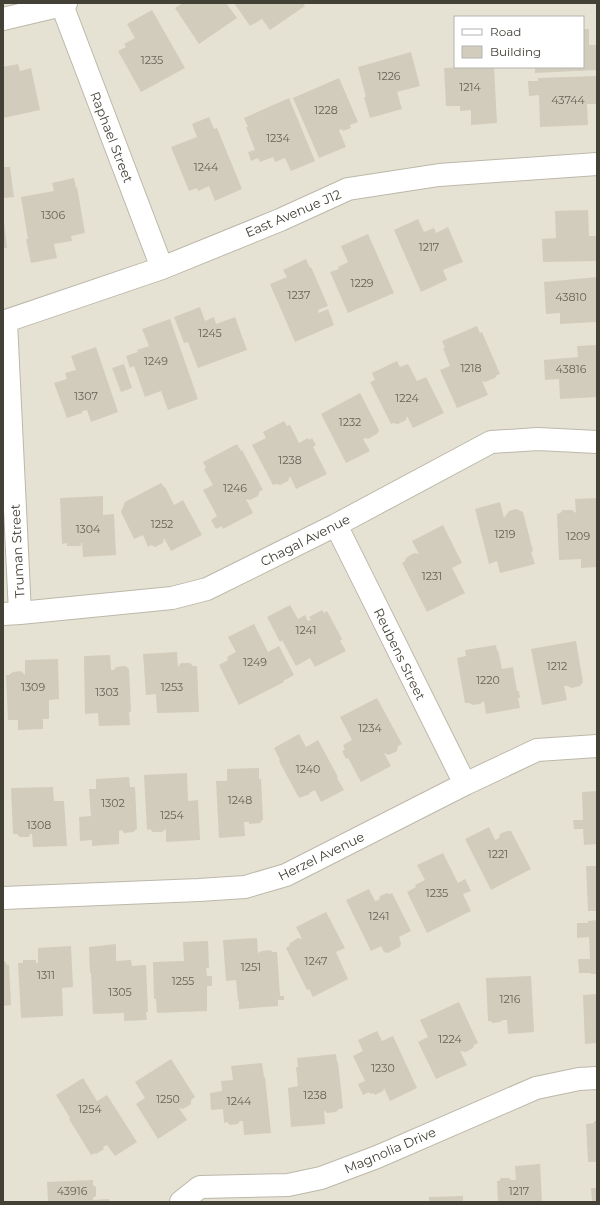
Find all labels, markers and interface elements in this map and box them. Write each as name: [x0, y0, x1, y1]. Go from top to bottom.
legend: [454, 16, 584, 68]
text: Road: [490, 24, 521, 39]
text: Building: [490, 44, 541, 59]
house number: 1235: [141, 53, 163, 67]
house number: 1226: [377, 69, 401, 83]
house number: 1214: [459, 80, 481, 94]
street label: Raphael Street: [87, 89, 137, 185]
house number: 43744: [551, 93, 585, 107]
house number: 1228: [314, 103, 338, 117]
house number: 1234: [266, 131, 291, 145]
house number: 1244: [194, 160, 219, 174]
street label: East Avenue J12: [243, 186, 343, 240]
house number: 1306: [41, 208, 65, 222]
house number: 1217: [419, 240, 439, 254]
house number: 1229: [350, 276, 374, 290]
house number: 1237: [288, 288, 310, 302]
house number: 43810: [555, 290, 587, 304]
house number: 1245: [198, 326, 222, 340]
house number: 1249: [144, 354, 168, 368]
house number: 1218: [460, 361, 482, 375]
house number: 43816: [556, 362, 587, 376]
house number: 1307: [74, 389, 98, 403]
house number: 1224: [395, 391, 419, 405]
house number: 1232: [339, 415, 361, 429]
house number: 1238: [278, 453, 302, 467]
house number: 1246: [223, 481, 247, 495]
street label: Truman Street: [7, 504, 27, 598]
street label: Chagal Avenue: [258, 511, 353, 569]
house number: 1252: [151, 517, 173, 531]
house number: 1304: [76, 522, 101, 536]
house number: 1219: [495, 527, 516, 541]
house number: 1209: [566, 529, 590, 543]
house number: 1231: [422, 569, 442, 583]
street label: Reubens Street: [371, 605, 429, 703]
house number: 1241: [296, 623, 316, 637]
house number: 1249: [243, 655, 267, 669]
house number: 1212: [547, 659, 567, 673]
house number: 1220: [476, 673, 500, 687]
house number: 1309: [21, 680, 45, 694]
house number: 1253: [161, 680, 183, 694]
house number: 1303: [95, 685, 119, 699]
house number: 1234: [358, 721, 383, 735]
house number: 1240: [296, 762, 320, 776]
house number: 1248: [228, 793, 252, 807]
house number: 1302: [101, 796, 125, 810]
house number: 1254: [160, 808, 185, 822]
house number: 1308: [27, 818, 51, 832]
street label: Herzel Avenue: [275, 828, 367, 884]
house number: 1221: [488, 847, 508, 861]
house number: 1235: [426, 886, 448, 900]
house number: 1241: [369, 909, 389, 923]
house number: 1247: [304, 954, 328, 968]
house number: 1251: [241, 960, 261, 974]
house number: 1311: [37, 968, 55, 982]
house number: 1255: [172, 974, 194, 988]
house number: 1305: [108, 985, 132, 999]
house number: 1216: [500, 992, 521, 1006]
house number: 1224: [438, 1032, 462, 1046]
house number: 1230: [371, 1061, 395, 1075]
house number: 1238: [303, 1088, 327, 1102]
house number: 1250: [156, 1092, 180, 1106]
house number: 1244: [227, 1094, 252, 1108]
house number: 1254: [78, 1102, 103, 1116]
street label: Magnolia Drive: [342, 1123, 438, 1177]
house number: 43916: [57, 1184, 88, 1198]
house number: 1217: [509, 1184, 529, 1198]

